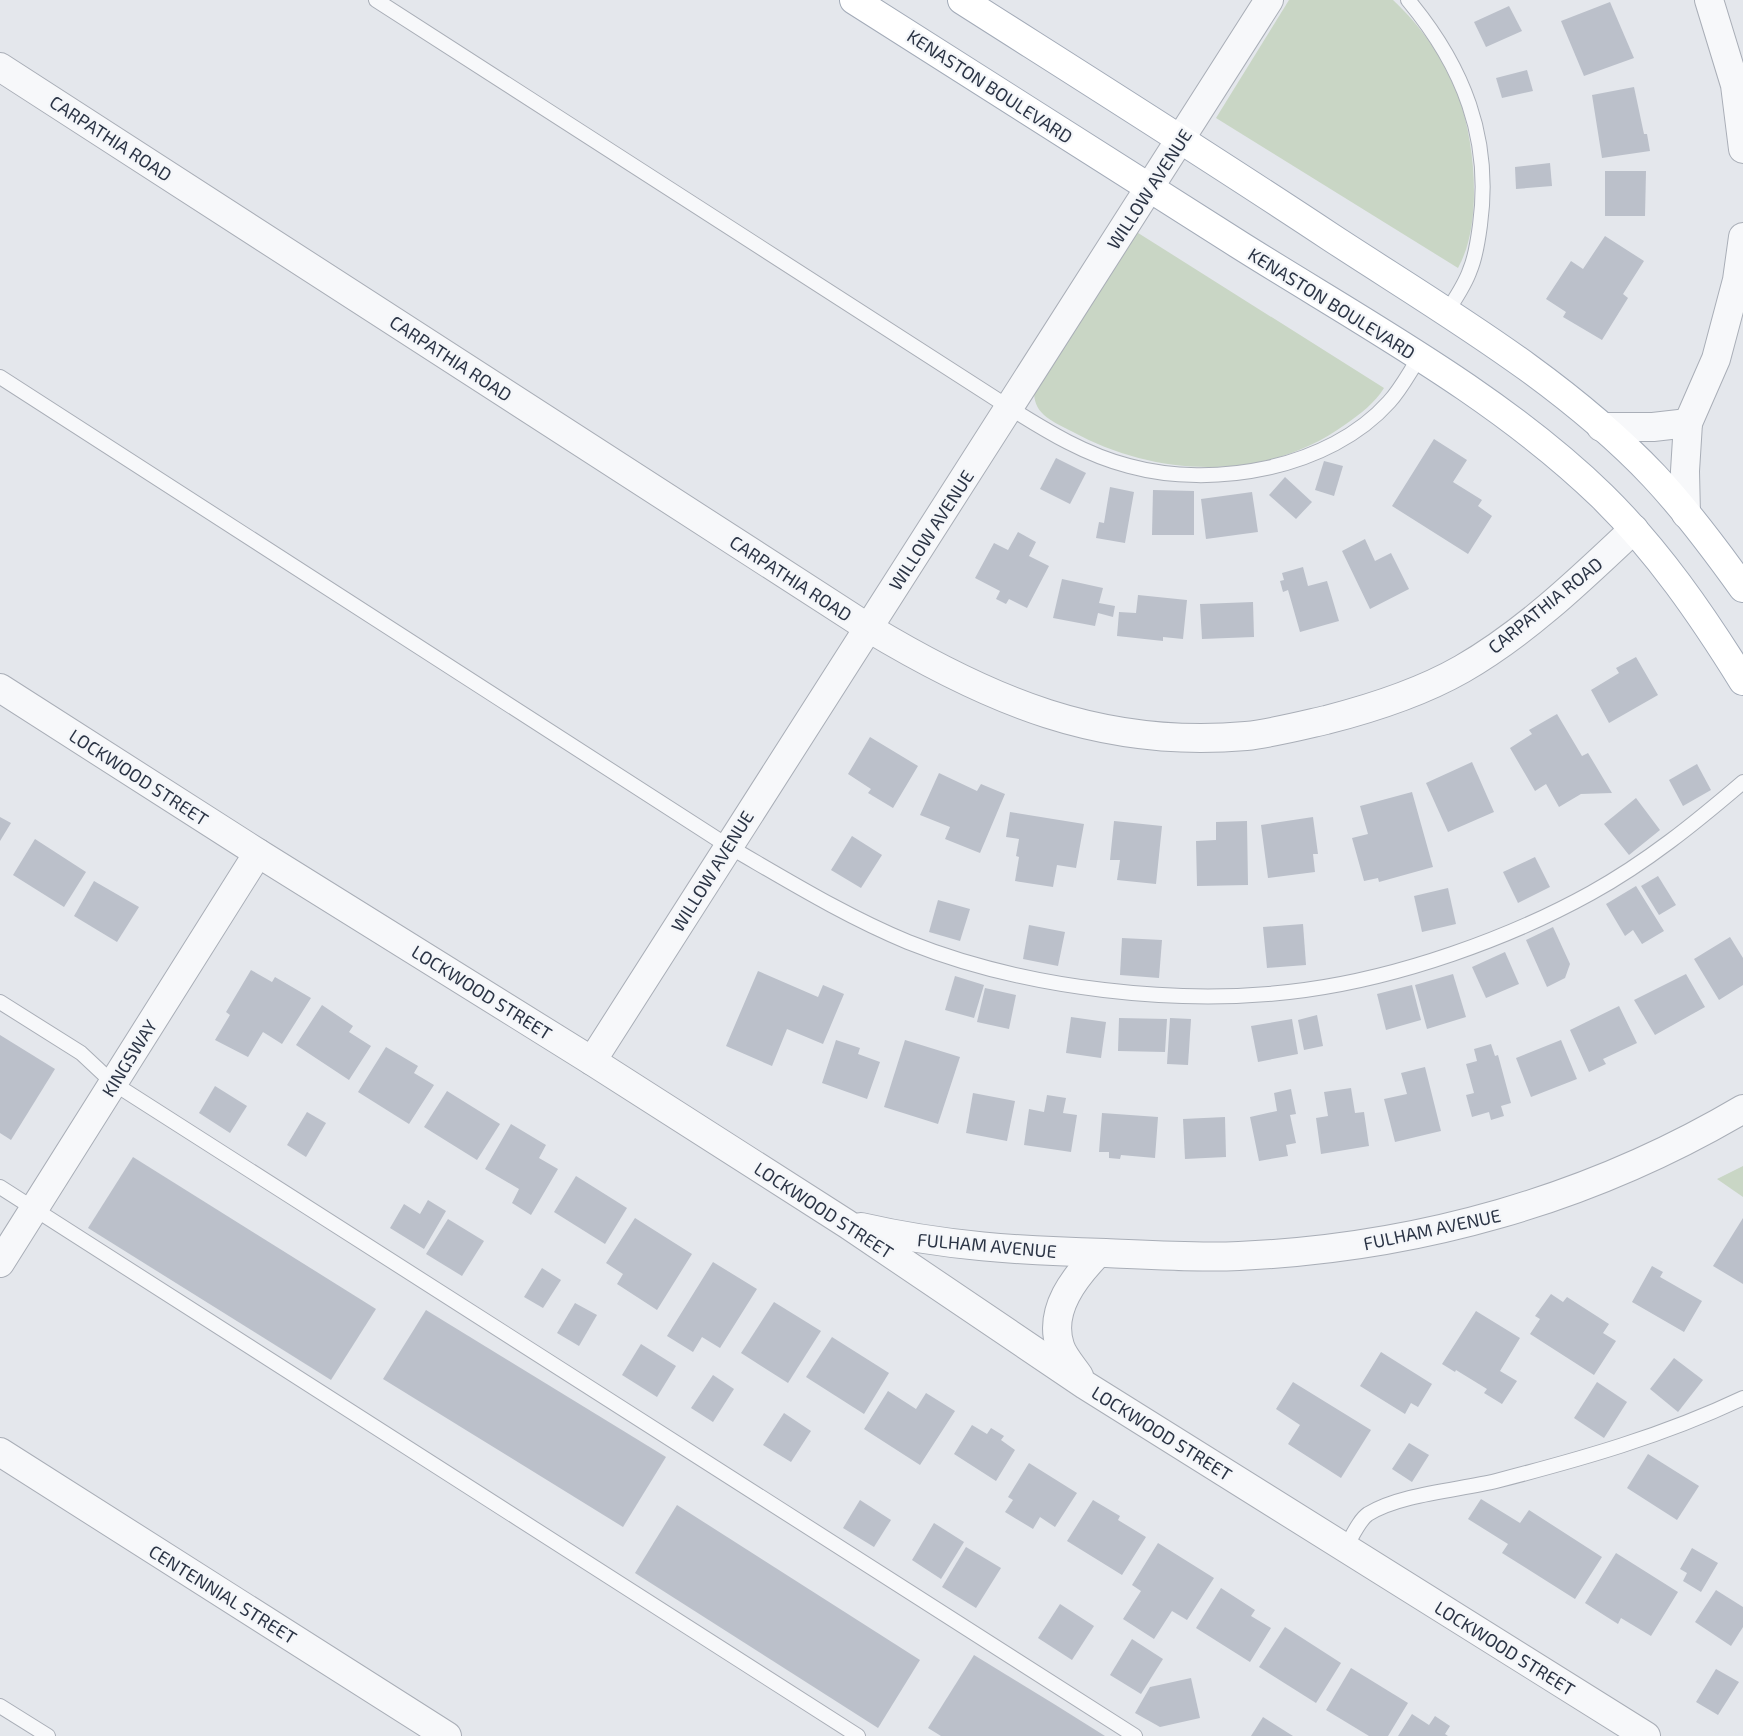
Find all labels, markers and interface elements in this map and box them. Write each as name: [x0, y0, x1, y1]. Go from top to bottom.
street label: KENASTON BOULEVARD: [903, 24, 1077, 148]
street label: CARPATHIA ROAD: [46, 90, 176, 186]
street label: WILLOW AVENUE: [1102, 125, 1196, 253]
street label: KENASTON BOULEVARD: [1244, 243, 1420, 363]
street label: CARPATHIA ROAD: [386, 310, 516, 406]
street label: WILLOW AVENUE: [884, 466, 978, 594]
street label: CARPATHIA ROAD: [726, 530, 856, 626]
street label: CARPATHIA ROAD: [1483, 552, 1607, 658]
street label: LOCKWOOD STREET: [65, 724, 213, 830]
street label: WILLOW AVENUE: [666, 806, 758, 936]
street label: LOCKWOOD STREET: [408, 940, 557, 1044]
street label: KINGSWAY: [97, 1015, 162, 1101]
street label: LOCKWOOD STREET: [750, 1157, 898, 1263]
street label: FULHAM AVENUE: [1361, 1204, 1503, 1254]
street label: FULHAM AVENUE: [916, 1228, 1058, 1262]
street label: LOCKWOOD STREET: [1088, 1381, 1237, 1485]
street label: CENTENNIAL STREET: [145, 1540, 301, 1649]
street label: LOCKWOOD STREET: [1431, 1596, 1580, 1700]

